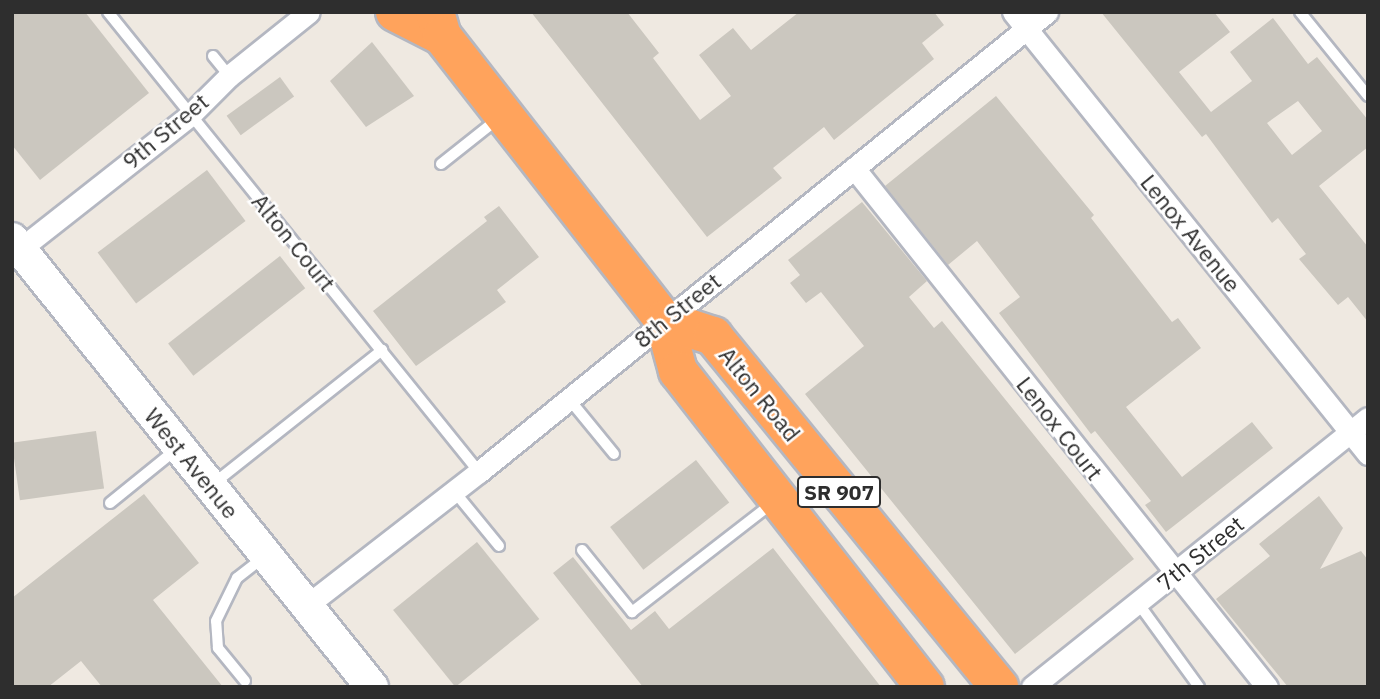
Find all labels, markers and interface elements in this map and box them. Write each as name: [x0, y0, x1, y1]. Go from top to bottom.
street label: 9th Street: [117, 87, 213, 175]
street label: Lenox Avenue: [1135, 169, 1247, 297]
street label: Alton Court: [246, 188, 342, 296]
street label: 8th Street: [628, 267, 726, 353]
street label: Alton Road: [714, 341, 806, 447]
street label: Lenox Court: [1011, 371, 1109, 485]
street label: West Avenue: [139, 402, 245, 524]
road number: SR 907: [795, 475, 883, 510]
street label: 7th Street: [1151, 510, 1249, 596]

